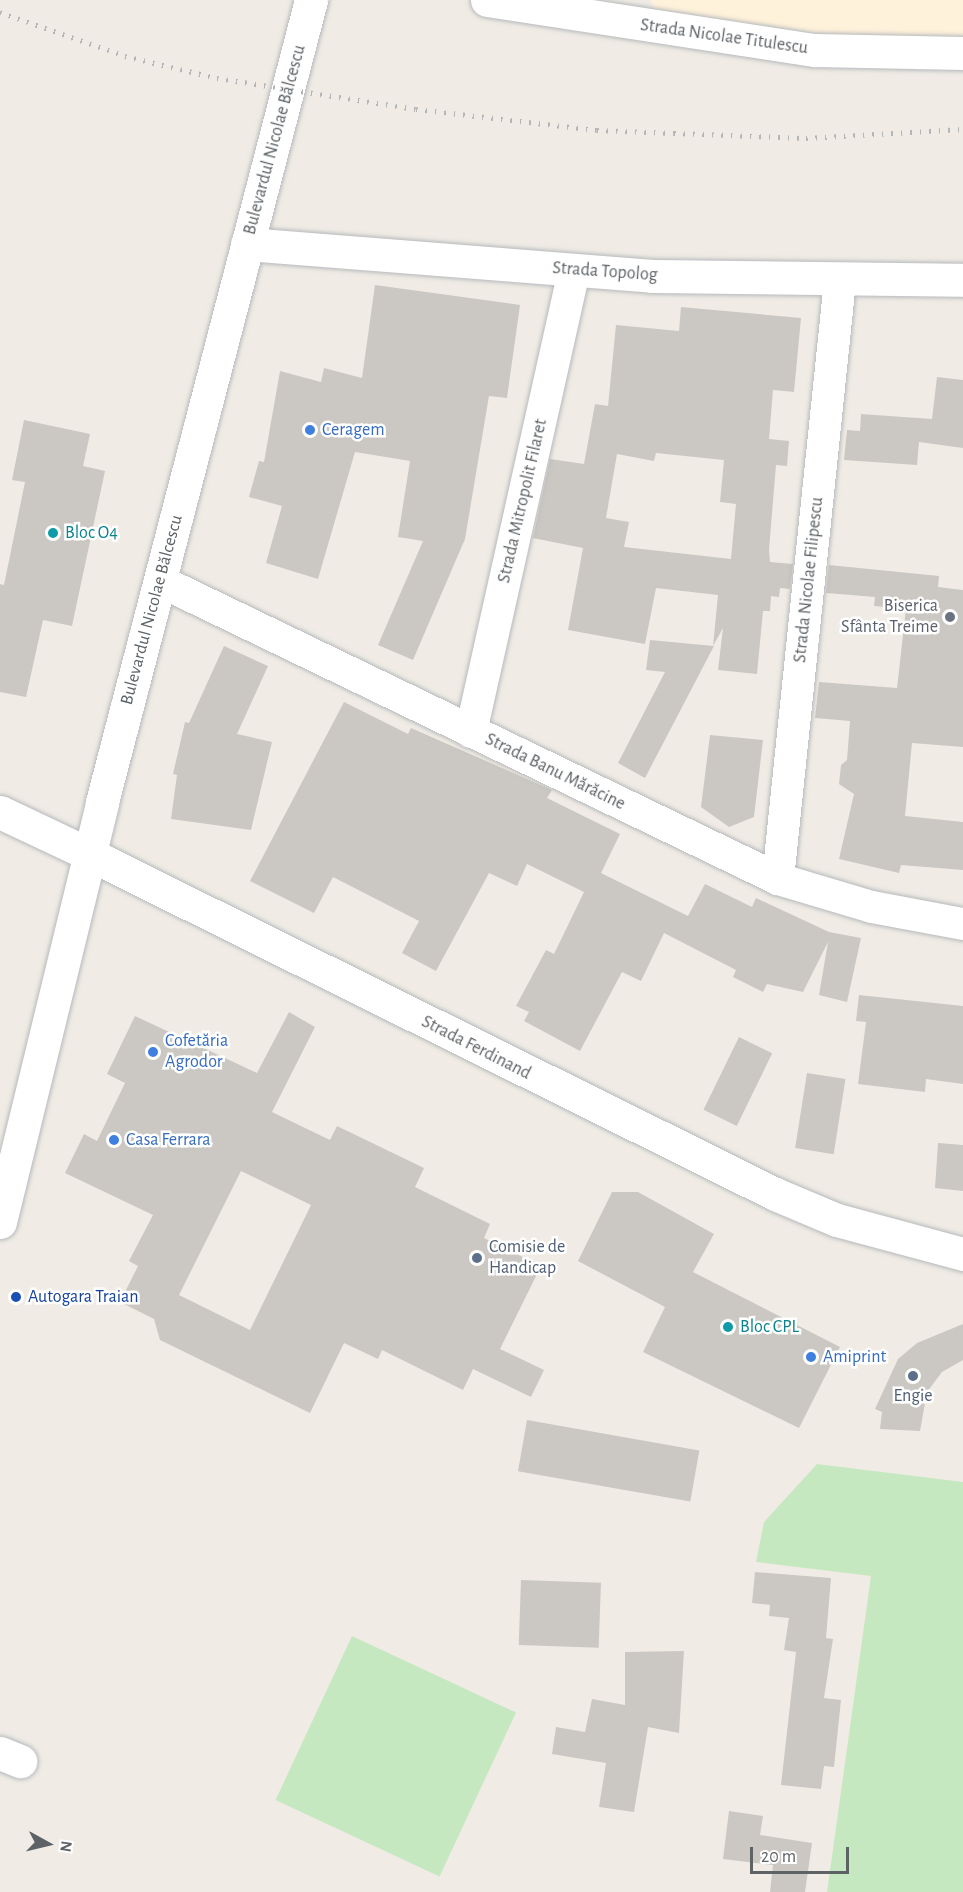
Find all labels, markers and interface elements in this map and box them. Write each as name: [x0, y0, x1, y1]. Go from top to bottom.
street label: Strada Nicolae Titulescu: [639, 15, 809, 59]
street label: Bulevardul Nicolae Bălcescu: [239, 43, 311, 237]
street label: Strada Topolog: [552, 258, 658, 286]
street label: Strada Mitropolit Filaret: [494, 417, 552, 585]
place label: Ceragem: [322, 419, 385, 441]
marker: Ceragem: [303, 423, 317, 437]
street label: Strada Nicolae Filipescu: [790, 496, 828, 664]
street label: Bulevardul Nicolae Bălcescu: [116, 513, 188, 707]
place label: Bloc O4: [65, 522, 118, 544]
marker: Bloc O4: [46, 526, 60, 540]
place label: Biserica Sfânta Treime: [841, 596, 938, 638]
marker: Biserica Sfânta Treime: [943, 610, 957, 624]
street label: Strada Banu Mărăcine: [482, 729, 628, 815]
street label: Strada Ferdinand: [418, 1011, 534, 1085]
place label: Cofetăria Agrodor: [165, 1031, 228, 1074]
marker: Cofetăria Agrodor: [146, 1045, 160, 1059]
place label: Casa Ferrara: [126, 1129, 211, 1151]
marker: Casa Ferrara: [107, 1133, 121, 1147]
place label: Comisie de Handicap: [489, 1237, 565, 1280]
marker: Comisie de Handicap: [470, 1251, 484, 1265]
place label: Autogara Traian: [28, 1286, 139, 1308]
marker: Autogara Traian: [9, 1290, 23, 1304]
place label: Bloc CPL: [740, 1316, 799, 1338]
marker: Bloc CPL: [721, 1320, 735, 1334]
place label: Amiprint: [823, 1346, 886, 1368]
marker: Amiprint: [804, 1350, 818, 1364]
marker: Engie: [906, 1369, 920, 1383]
place label: Engie: [893, 1385, 933, 1407]
north arrow: [18, 1814, 78, 1874]
scale bar: [753, 1835, 852, 1873]
text: N: [57, 1840, 75, 1853]
text: 20 m: [761, 1848, 796, 1866]

